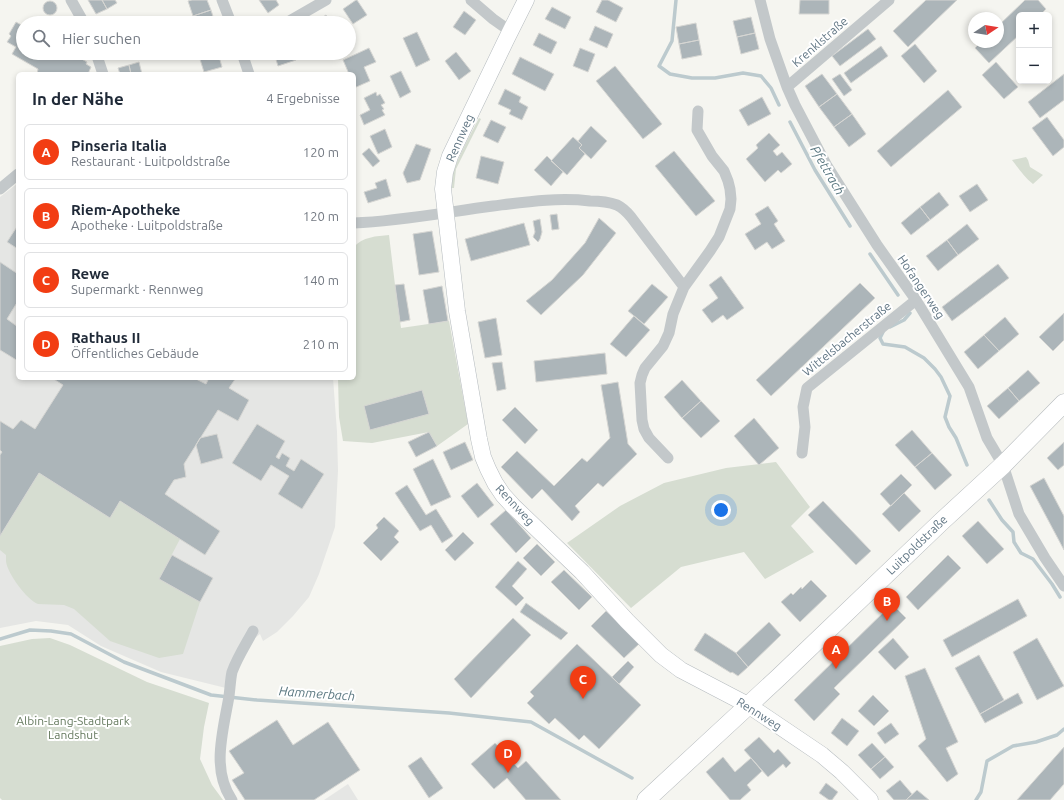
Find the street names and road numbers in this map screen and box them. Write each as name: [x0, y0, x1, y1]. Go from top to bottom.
street label: Krenklstraße: [789, 14, 850, 69]
street label: Rennweg: [443, 112, 476, 164]
street label: Hofangerweg: [895, 252, 948, 321]
street label: Wittelsbacherstraße: [800, 299, 893, 378]
street label: Rennweg: [493, 482, 537, 528]
street label: Luitpoldstraße: [884, 512, 950, 577]
street label: Rennweg: [734, 695, 784, 732]

